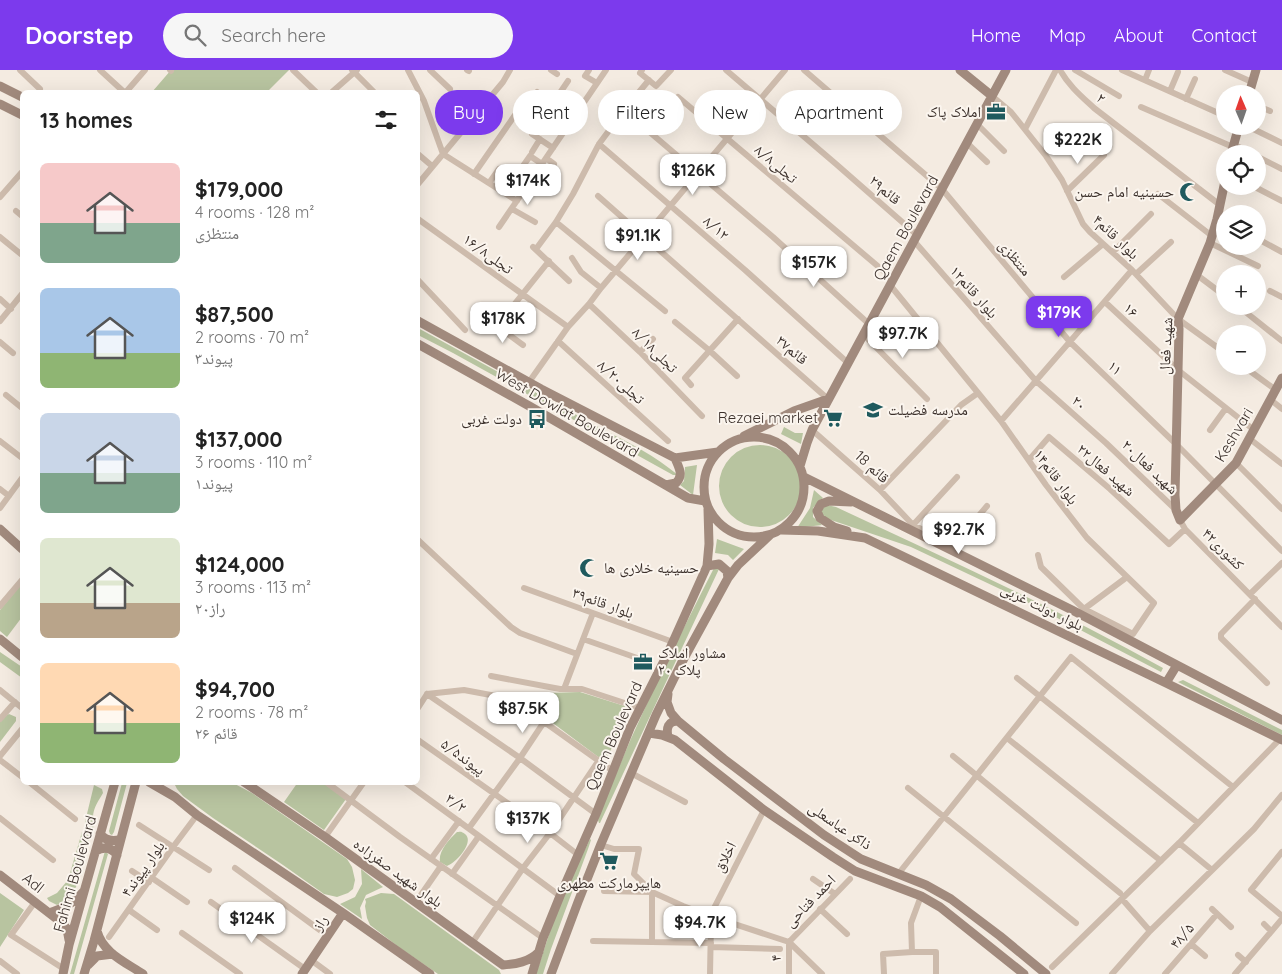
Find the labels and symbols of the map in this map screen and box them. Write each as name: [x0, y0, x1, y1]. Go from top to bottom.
north arrow: [1216, 85, 1266, 135]
street label: ۲: [1093, 88, 1110, 107]
office icon: املاک پاک: [985, 101, 1007, 123]
place label: املاک پاک: [927, 102, 981, 121]
pin: $222K: [1043, 122, 1113, 165]
street label: تجلی۸/۸: [750, 140, 802, 188]
pin: $126K: [658, 154, 728, 196]
pin: $174K: [493, 164, 563, 206]
street label: قائم۲۹: [865, 171, 905, 209]
street label: Qaem Boulevard: [869, 172, 942, 284]
mosque icon: حسینیه امام حسن: [1178, 181, 1200, 203]
place label: حسینیه امام حسن: [1075, 182, 1174, 202]
street label: بلوار قائم۴: [1088, 210, 1144, 264]
street label: ۸/۱۲: [700, 211, 733, 244]
pin: $91.1K: [597, 218, 679, 261]
street label: تجلی۱۶/۸: [459, 229, 517, 279]
street label: منتظزی: [994, 236, 1036, 280]
pin: $157K: [779, 246, 849, 288]
street label: بلوار قائم۱۲: [945, 261, 1003, 323]
pin: $179K: [1024, 296, 1094, 338]
street label: ۱۶: [1120, 298, 1143, 321]
pin: $178K: [468, 302, 538, 344]
pin: $97.7K: [862, 316, 944, 359]
street label: شهید فعال: [1155, 317, 1177, 375]
street label: تجلی۸/۱۸: [628, 323, 683, 378]
street label: قائم۳۷: [772, 331, 812, 369]
street label: تجلی۸/۲۰: [593, 355, 649, 409]
street label: ۱۱: [1104, 356, 1127, 379]
street label: West Dowlat Boulevard: [492, 364, 642, 461]
street label: ۲۰: [1068, 391, 1091, 414]
school or university icon: مدرسه فضیلت: [862, 399, 884, 421]
place label: مدرسه فضیلت: [888, 400, 968, 419]
street label: Keshvari: [1210, 404, 1257, 465]
supermarket icon: Rezaei market: [822, 407, 844, 429]
bus stop icon: دولت غربی: [526, 408, 548, 430]
place label: Rezaei market: [718, 408, 818, 427]
place label: دولت غربی: [461, 409, 522, 429]
street label: شهید فعال۲۰: [1118, 435, 1183, 499]
street label: شهید فعال۲۲: [1073, 439, 1139, 501]
street label: بلوار قائم۱۴: [1029, 445, 1083, 509]
street label: 18 قائم: [850, 446, 894, 488]
pin: $92.7K: [918, 512, 1000, 555]
street label: کشوری۴۲: [1198, 524, 1248, 574]
mosque icon: حسینیه خلاری ها: [578, 557, 600, 579]
place label: حسینیه خلاری ها: [604, 558, 699, 578]
street label: بلوار دولت غربی: [998, 578, 1086, 636]
street label: بلوار قائم۳۹: [570, 583, 636, 623]
place label: مشاور املاک پلاک ۲۰: [658, 643, 726, 679]
office icon: مشاور املاک پلاک ۲۰: [632, 651, 654, 673]
street label: Qaem Boulevard: [581, 678, 646, 793]
pin: $87.5K: [482, 692, 564, 734]
street label: پیوند۵/۵: [437, 734, 489, 779]
street label: ۳/۲: [442, 789, 471, 817]
street label: ذاکر عباسعلی: [805, 798, 875, 854]
pin: $137K: [493, 802, 563, 844]
street label: Fahimi Boulevard: [49, 813, 100, 934]
street label: بلوار شهید صفرزاده: [350, 834, 447, 911]
street label: بلوار پیوند۴: [117, 837, 169, 900]
street label: اخلاق: [709, 838, 741, 876]
supermarket icon: هایپرمارکت مطهری: [598, 850, 620, 872]
street label: Adl: [19, 868, 48, 897]
street label: احمد فتاحی: [780, 870, 840, 932]
place label: هایپرمارکت مطهری: [557, 873, 661, 893]
pin: $124K: [217, 902, 287, 944]
pin: $94.7K: [659, 906, 741, 948]
street label: راز: [307, 911, 332, 935]
street label: ۴۸/۵: [1165, 919, 1198, 952]
street label: ۴: [766, 954, 785, 962]

